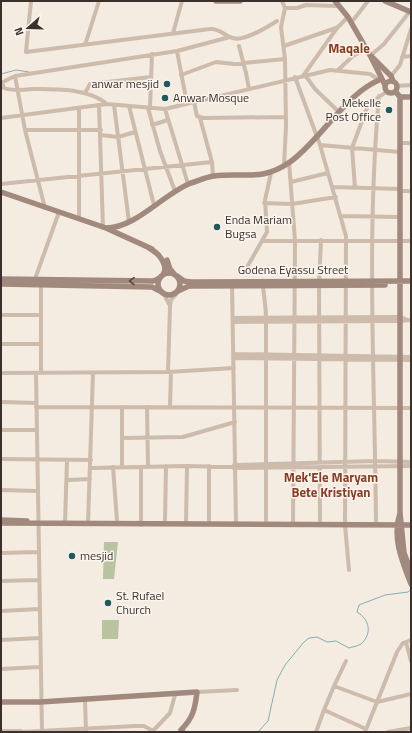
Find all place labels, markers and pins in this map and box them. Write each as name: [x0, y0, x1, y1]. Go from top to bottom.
place label: anwar mesjid: [91, 74, 159, 93]
marker: anwar mesjid: [162, 79, 172, 89]
place label: Anwar Mosque: [173, 88, 249, 107]
marker: Anwar Mosque: [160, 93, 170, 103]
place label: Mekelle Post Office: [325, 93, 381, 126]
marker: Mekelle Post Office: [384, 105, 394, 115]
place label: Enda Mariam Bugsa: [225, 210, 292, 243]
marker: Enda Mariam Bugsa: [212, 222, 222, 232]
place label: mesjid: [80, 546, 113, 565]
marker: mesjid: [67, 551, 77, 561]
place label: St. Rufael Church: [116, 586, 164, 619]
marker: St. Rufael Church: [103, 598, 113, 608]

